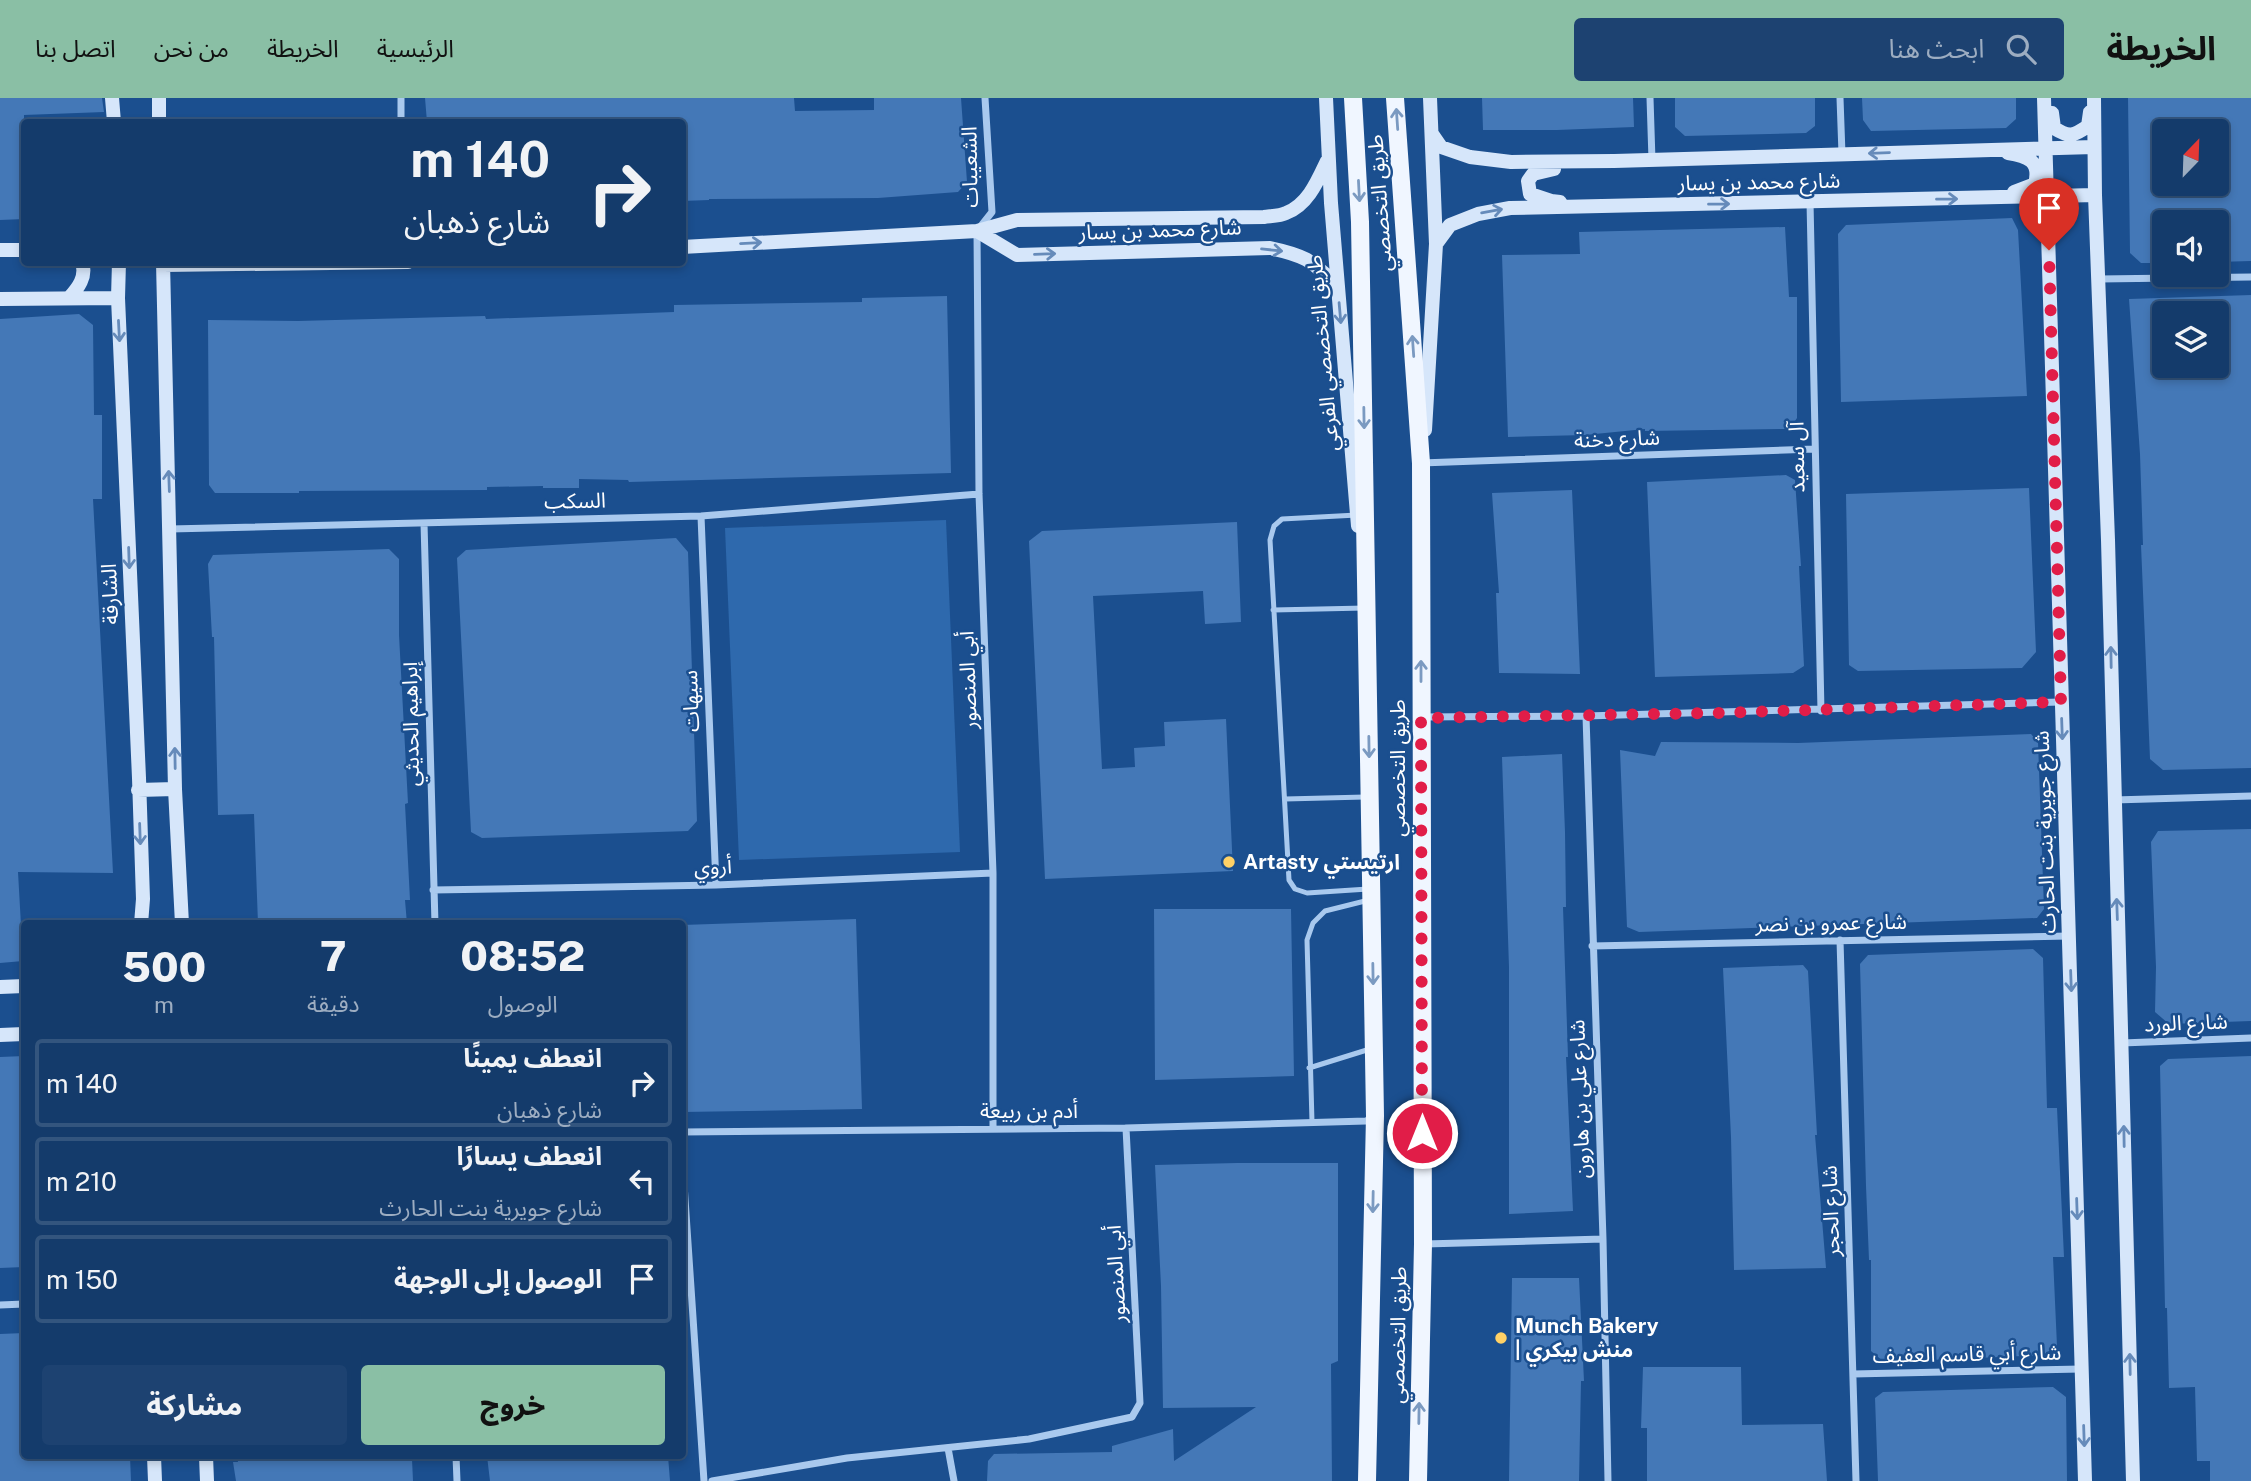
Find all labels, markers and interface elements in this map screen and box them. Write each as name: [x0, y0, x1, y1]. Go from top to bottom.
search box: [1574, 18, 2064, 81]
text: الخريطة: [2106, 29, 2216, 67]
icon: search: [2002, 30, 2040, 68]
text: ابحث هنا: [1889, 33, 1984, 64]
text: اتصل بنا: [35, 34, 116, 62]
text: من نحن: [154, 34, 229, 62]
text: الخريطة: [267, 34, 339, 62]
text: الرئيسية: [377, 34, 454, 62]
one-way arrow: [1390, 108, 1403, 130]
north arrow: [2152, 119, 2230, 196]
map controls: [2152, 119, 2229, 378]
street label: الشعيبات: [956, 126, 983, 208]
text: 140 m: [410, 130, 550, 188]
street label: طريق التخصصي: [1362, 133, 1401, 272]
icon: right: [574, 147, 665, 238]
one-way arrow: [1868, 147, 1891, 160]
street label: شارع محمد بن يسار: [1676, 168, 1841, 198]
pin: [2019, 178, 2079, 250]
one-way arrow: [1352, 179, 1365, 202]
icon: arrive: [2030, 189, 2068, 227]
one-way arrow: [1935, 192, 1958, 205]
one-way arrow: [1708, 197, 1731, 211]
text: شارع ذهبان: [404, 203, 550, 240]
one-way arrow: [1480, 204, 1503, 218]
button: sound: [2152, 210, 2229, 287]
street label: شارع محمد بن يسار: [1077, 214, 1242, 248]
one-way arrow: [739, 237, 762, 250]
one-way arrow: [1260, 243, 1283, 256]
one-way arrow: [1033, 247, 1056, 261]
street label: طريق التخصصي الفرعي: [1301, 253, 1347, 452]
one-way arrow: [1334, 301, 1347, 323]
button: layers: [2152, 301, 2229, 378]
one-way arrow: [113, 319, 126, 342]
one-way arrow: [1406, 334, 1419, 357]
one-way arrow: [1357, 406, 1370, 429]
street label: آل سعيد: [1783, 420, 1810, 493]
street label: شارع دخنة: [1574, 425, 1660, 455]
one-way arrow: [162, 470, 176, 493]
street label: السكب: [544, 487, 606, 514]
one-way arrow: [123, 546, 136, 569]
street label: الشارقة: [96, 563, 123, 625]
street label: أبي المنصور: [953, 630, 986, 731]
one-way arrow: [2104, 646, 2118, 669]
one-way arrow: [1414, 660, 1428, 683]
street label: إبراهيم الحديثي: [397, 661, 428, 787]
street label: سيهات: [677, 670, 704, 732]
street label: طريق التخصصي: [1385, 699, 1414, 837]
one-way arrow: [2055, 718, 2068, 741]
street label: شارع جويرية بنت الحارث: [2028, 730, 2064, 934]
one-way arrow: [1362, 735, 1376, 758]
one-way arrow: [168, 747, 182, 770]
one-way arrow: [133, 822, 146, 845]
place label: Artasty ارتيستي: [1243, 849, 1400, 879]
street label: أروي: [694, 853, 733, 884]
marker: Artasty ارتيستي: [1221, 854, 1237, 870]
one-way arrow: [2111, 898, 2124, 921]
street label: شارع عمرو بن نصر: [1754, 909, 1907, 939]
text: 7: [320, 931, 347, 980]
text: 08:52: [460, 931, 585, 980]
text: 500: [122, 942, 206, 991]
one-way arrow: [1366, 962, 1380, 985]
one-way arrow: [2064, 970, 2078, 993]
text: دقيقة: [307, 990, 359, 1017]
text: الوصول: [488, 990, 558, 1017]
text: m: [154, 991, 174, 1018]
street label: شارع الورد: [2144, 1009, 2228, 1039]
street label: شارع علي بن هارون: [1564, 1019, 1599, 1179]
text: انعطف يمينًا: [463, 1042, 602, 1073]
icon: right: [623, 1064, 661, 1102]
text: 140 m: [46, 1068, 118, 1099]
text: شارع ذهبان: [497, 1096, 602, 1123]
position arrow: [1385, 1096, 1459, 1170]
street label: أدم بن ربيعة: [980, 1098, 1078, 1127]
one-way arrow: [2118, 1125, 2131, 1148]
text: انعطف يسارًا: [456, 1140, 602, 1171]
icon: left: [623, 1162, 661, 1200]
street label: شارع الحجر: [1816, 1165, 1848, 1258]
text: 210 m: [46, 1166, 117, 1197]
one-way arrow: [1367, 1190, 1380, 1213]
text: شارع جويرية بنت الحارث: [379, 1194, 602, 1221]
one-way arrow: [2070, 1197, 2084, 1220]
street label: أبي المنصور: [1100, 1224, 1134, 1325]
icon: arrive: [623, 1260, 661, 1298]
text: الوصول إلى الوجهة: [394, 1263, 602, 1294]
text: 150 m: [46, 1264, 118, 1295]
street label: طريق التخصصي: [1384, 1266, 1415, 1404]
place label: Munch Bakery | منش بيكري: [1515, 1313, 1659, 1367]
marker: Munch Bakery | منش بيكري: [1493, 1330, 1509, 1346]
street label: شارع أبي قاسم العفيف: [1872, 1339, 2062, 1372]
one-way arrow: [2123, 1353, 2137, 1376]
button: مشاركة: [42, 1365, 347, 1445]
button: خروج: [361, 1365, 665, 1445]
one-way arrow: [1413, 1402, 1426, 1425]
one-way arrow: [2077, 1424, 2090, 1447]

